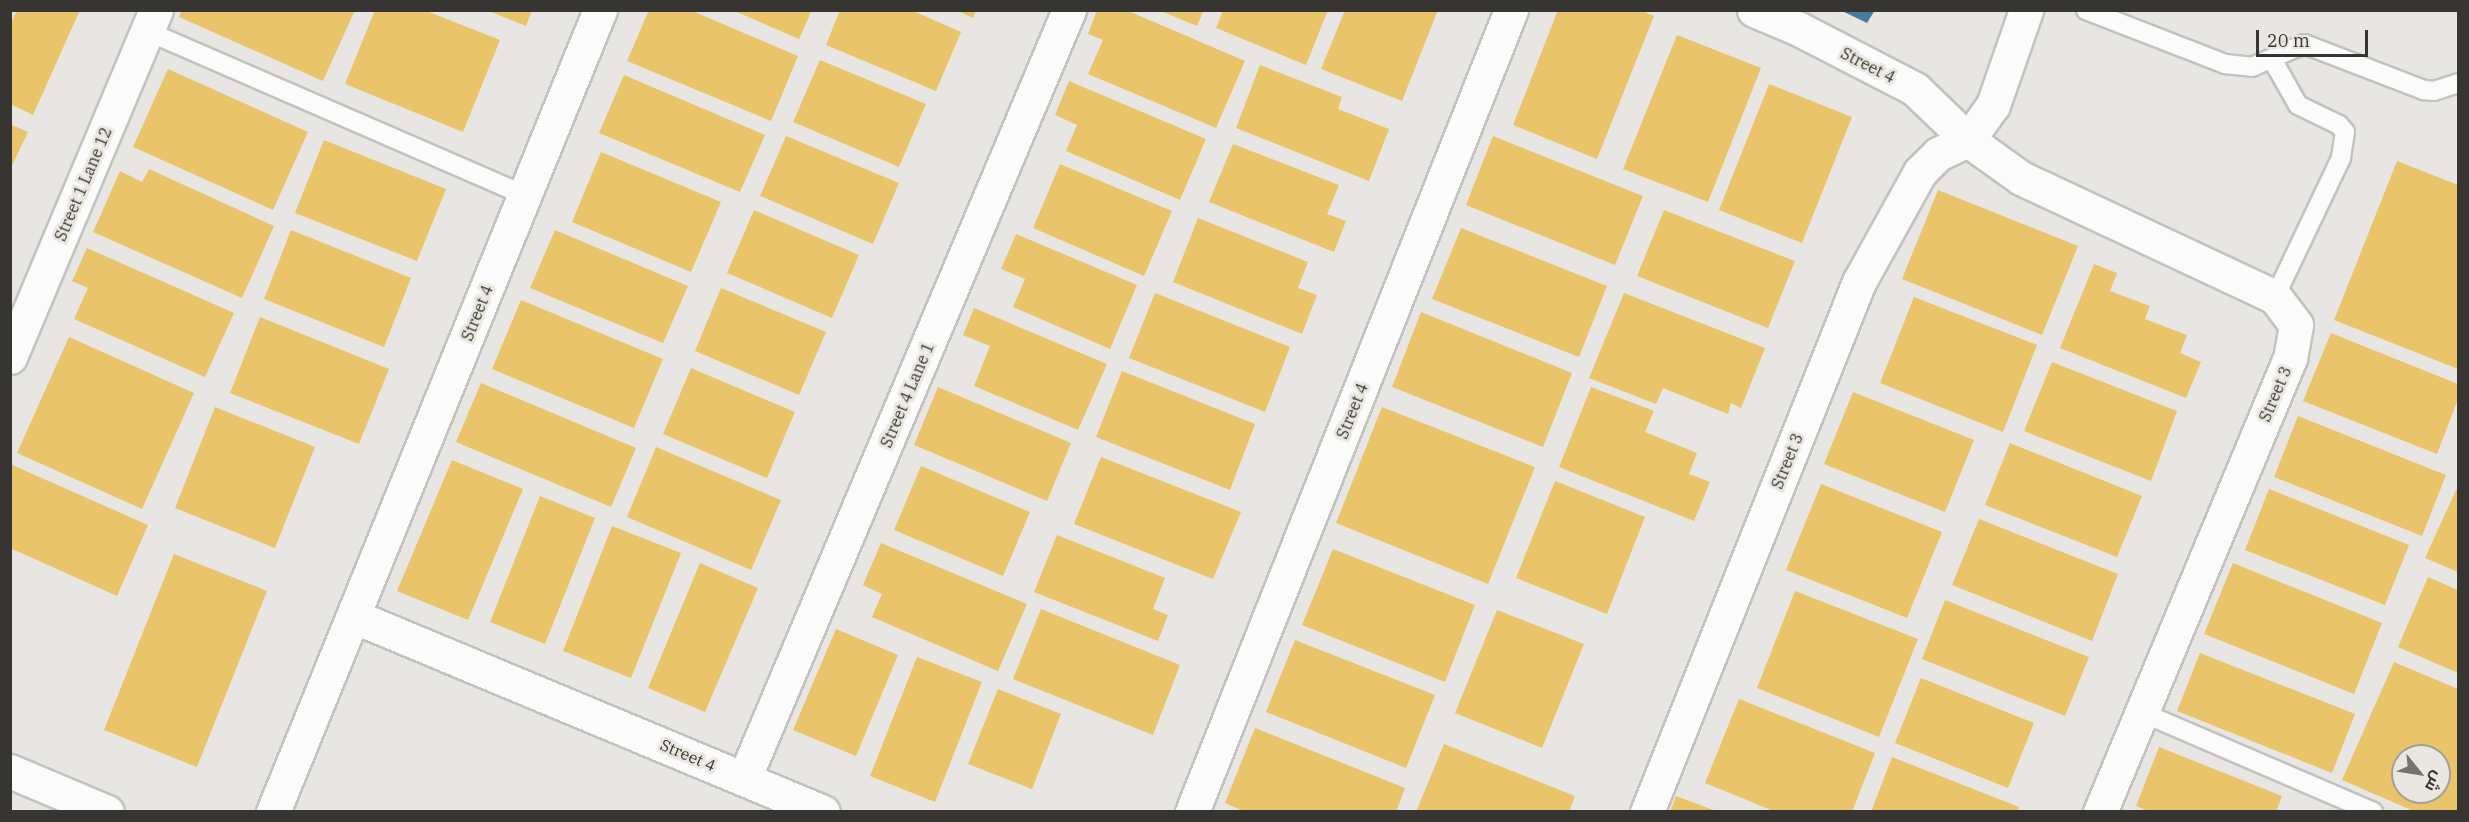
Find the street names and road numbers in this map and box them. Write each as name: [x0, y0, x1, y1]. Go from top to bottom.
street label: Street 4: [1838, 43, 1898, 87]
street label: Street 1 Lane 12: [50, 124, 116, 244]
street label: Street 4: [457, 282, 497, 344]
street label: Street 4 Lane 1: [876, 340, 938, 450]
street label: Street 3: [2255, 363, 2295, 425]
street label: Street 4: [1332, 380, 1372, 442]
street label: Street 3: [1767, 430, 1807, 492]
street label: Street 4: [657, 735, 719, 775]

